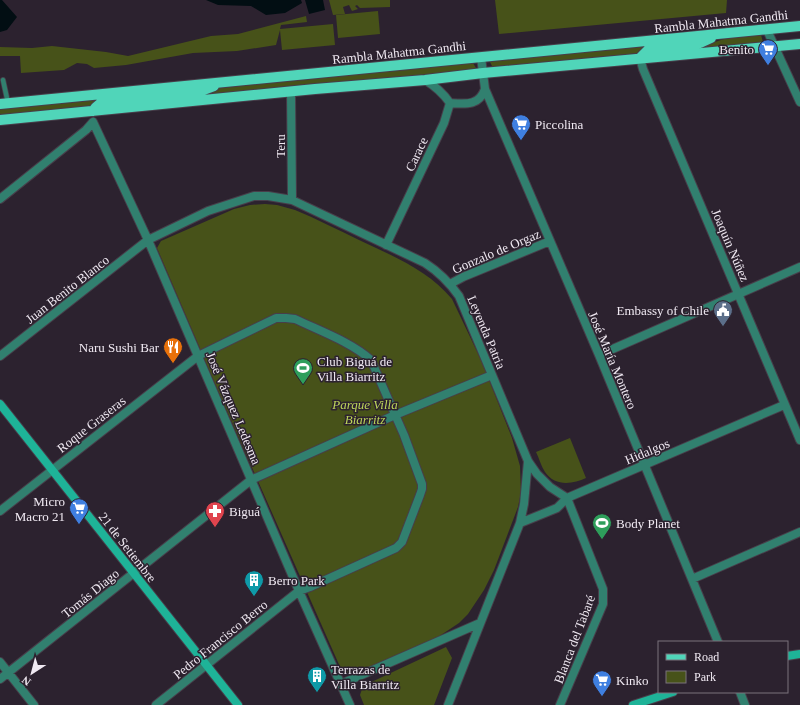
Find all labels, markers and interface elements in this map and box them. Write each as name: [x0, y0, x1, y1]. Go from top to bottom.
street label: Rambla Mahatma Gandhi: [653, 7, 789, 36]
street label: Rambla Mahatma Gandhi: [331, 38, 467, 67]
supermarket icon: Benito: [757, 38, 779, 66]
place label: Benito: [719, 42, 754, 57]
supermarket icon: Piccolina: [510, 113, 532, 141]
place label: Piccolina: [535, 117, 584, 132]
street label: Teru: [273, 134, 288, 158]
street label: Carace: [402, 134, 431, 174]
street label: Joaquín Núñez: [708, 207, 753, 284]
street label: Gonzalo de Orgaz: [450, 226, 543, 277]
street label: Juan Benito Blanco: [23, 252, 112, 327]
street label: Leyenda Patria: [464, 293, 509, 371]
public building icon: Embassy of Chile: [712, 299, 734, 327]
place label: Embassy of Chile: [617, 303, 709, 318]
street label: José María Montero: [585, 309, 640, 411]
restaurant icon: Naru Sushi Bar: [162, 336, 184, 364]
place label: Naru Sushi Bar: [79, 340, 160, 355]
street label: José Vázquez Ledesma: [203, 350, 264, 467]
place label: Club Biguá de Villa Biarritz: [317, 354, 392, 384]
sports icon: Club Biguá de Villa Biarritz: [292, 357, 314, 385]
street label: Roque Graseras: [54, 393, 128, 456]
park label: Parque Villa Biarritz: [331, 397, 398, 427]
street label: Hidalgos: [623, 435, 672, 468]
place label: Micro Macro 21: [15, 494, 65, 524]
supermarket icon: Micro Macro 21: [68, 497, 90, 525]
pharmacy icon: Biguá: [204, 500, 226, 528]
place label: Biguá: [229, 504, 260, 519]
street label: 21 de Setiembre: [96, 509, 160, 585]
sports icon: Body Planet: [591, 512, 613, 540]
place label: Body Planet: [616, 516, 680, 531]
street label: Tomás Diago: [59, 566, 122, 621]
building icon: Berro Park: [243, 569, 265, 597]
place label: Berro Park: [268, 573, 325, 588]
street label: Blanca del Tabaré: [551, 593, 598, 685]
street label: Pedro Francisco Berro: [170, 597, 270, 682]
legend: [658, 641, 788, 693]
text: Road: [694, 650, 719, 664]
north arrow: [12, 653, 52, 693]
place label: Terrazas de Villa Biarritz: [331, 662, 399, 692]
building icon: Terrazas de Villa Biarritz: [306, 665, 328, 693]
supermarket icon: Kinko: [591, 669, 613, 697]
text: Park: [694, 670, 716, 684]
place label: Kinko: [616, 673, 649, 688]
text: N: [19, 674, 33, 688]

